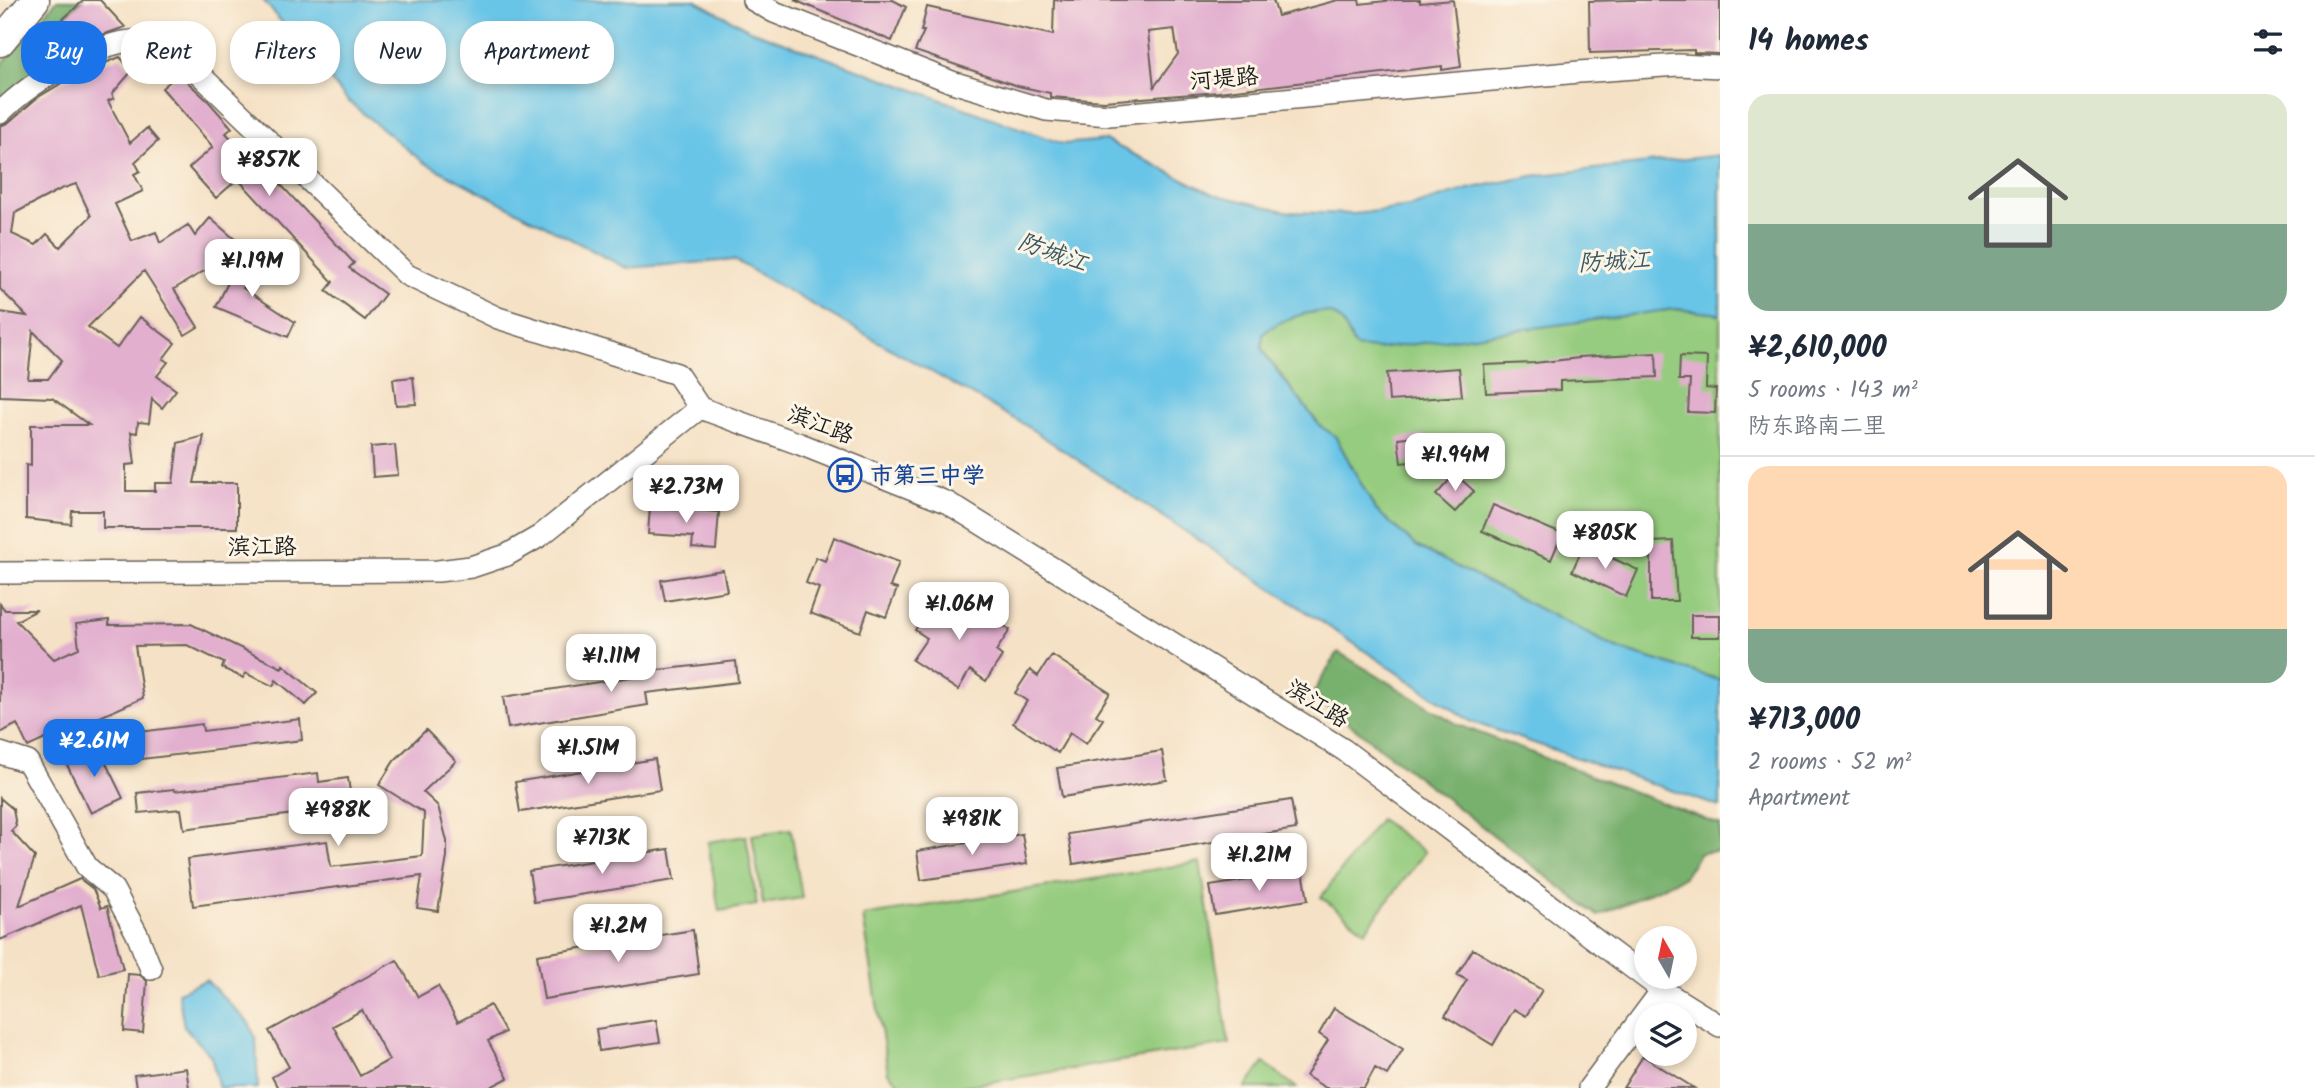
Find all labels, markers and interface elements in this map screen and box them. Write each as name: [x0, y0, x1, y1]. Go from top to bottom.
text: 14 homes: [1748, 18, 1869, 66]
chip: Buy: [21, 21, 107, 84]
chip: Rent: [121, 21, 216, 84]
chip: Filters: [230, 21, 340, 84]
chip: New: [354, 21, 446, 84]
chip: Apartment: [460, 21, 614, 84]
icon: filters: [2249, 23, 2287, 61]
street label: 河堤路: [1188, 59, 1260, 101]
pin: ¥857K: [220, 138, 318, 198]
icon: home: [1955, 140, 2081, 266]
text: ¥857K: [237, 143, 301, 179]
water label: 防城江: [1012, 223, 1094, 284]
pin: ¥1.19M: [195, 240, 309, 299]
water label: 防城江: [1577, 241, 1652, 284]
text: ¥1.19M: [221, 244, 283, 280]
text: ¥2,610,000: [1748, 325, 1887, 373]
text: 5 rooms · 143 m²: [1748, 373, 1918, 409]
street label: 滨江路: [782, 397, 859, 455]
text: 防东路南二里: [1748, 409, 1886, 445]
pin: ¥1.94M: [1398, 434, 1512, 493]
text: ¥1.94M: [1421, 438, 1489, 474]
bus stop icon: 巿第三中学: [826, 456, 864, 494]
place label: 巿第三中学: [870, 459, 985, 495]
pin: ¥2.73M: [629, 466, 743, 525]
text: ¥2.73M: [649, 470, 723, 506]
pin: ¥805K: [1556, 512, 1654, 571]
icon: home: [1955, 512, 2081, 638]
text: ¥805K: [1573, 516, 1638, 552]
street label: 滨江路: [228, 530, 297, 566]
pin: ¥1.06M: [902, 582, 1016, 642]
text: ¥1.06M: [925, 587, 993, 623]
pin: ¥1.11M: [554, 634, 668, 694]
text: ¥1.11M: [582, 639, 640, 675]
street label: 滨江路: [1278, 671, 1356, 738]
text: ¥713,000: [1748, 697, 1860, 745]
pin: ¥2.61M: [37, 720, 151, 779]
text: ¥2.61M: [59, 724, 129, 760]
pin: ¥1.51M: [531, 726, 645, 786]
text: ¥1.51M: [557, 731, 619, 767]
text: 2 rooms · 52 m²: [1748, 745, 1911, 781]
text: Apartment: [1748, 781, 1850, 817]
pin: ¥988K: [289, 788, 387, 848]
text: ¥988K: [305, 793, 371, 829]
pin: ¥981K: [923, 798, 1021, 857]
text: ¥981K: [942, 802, 1002, 838]
pin: ¥713K: [553, 816, 651, 876]
text: ¥713K: [573, 821, 631, 857]
pin: ¥1.21M: [1202, 834, 1316, 893]
text: ¥1.21M: [1227, 838, 1291, 874]
pin: ¥1.2M: [569, 904, 667, 964]
text: ¥1.2M: [589, 909, 647, 945]
north arrow: [1634, 926, 1698, 989]
map controls: [1634, 926, 1697, 1066]
button: layers: [1634, 1003, 1697, 1066]

